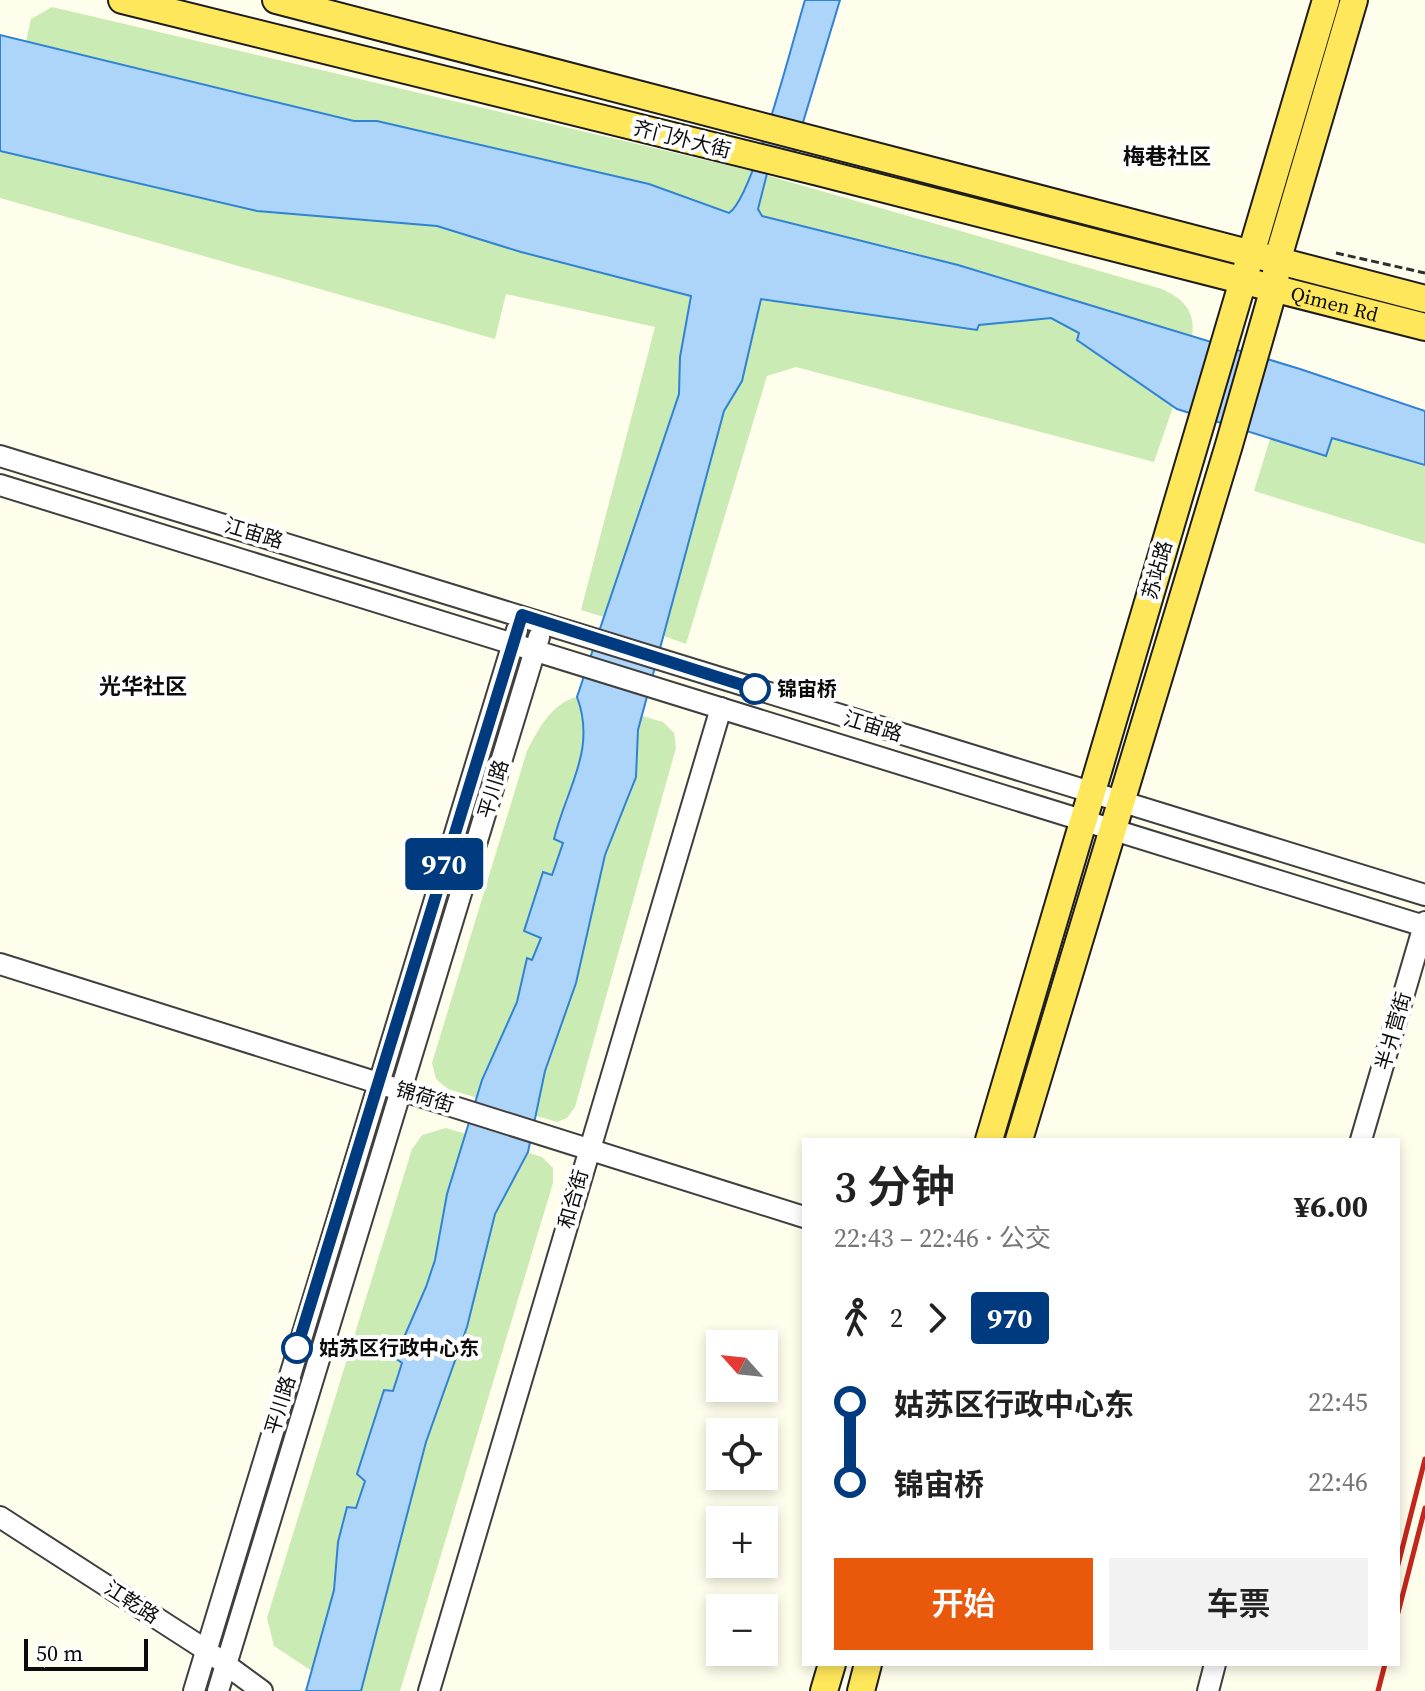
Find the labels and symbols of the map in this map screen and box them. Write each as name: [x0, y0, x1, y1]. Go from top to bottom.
street label: 齐门外大街: [630, 113, 734, 165]
district label: 梅巷社区: [1123, 141, 1211, 171]
street label: Qimen Rd: [1288, 279, 1382, 329]
street label: 江宙路: [221, 511, 287, 555]
street label: 苏站路: [1135, 537, 1179, 603]
district label: 光华社区: [99, 671, 187, 701]
marker: 锦宙桥: [740, 674, 770, 704]
place label: 锦宙桥: [777, 675, 837, 703]
street label: 江宙路: [840, 704, 906, 748]
street label: 平川路: [471, 756, 515, 822]
line badge: 970: [398, 838, 490, 890]
street label: 半爿营街: [1369, 989, 1417, 1073]
street label: 锦荷街: [392, 1075, 458, 1119]
street label: 和合街: [551, 1166, 595, 1232]
north arrow: [706, 1330, 778, 1402]
marker: 姑苏区行政中心东: [282, 1333, 312, 1363]
place label: 姑苏区行政中心东: [319, 1334, 479, 1362]
street label: 平川路: [258, 1372, 302, 1438]
street label: 江乾路: [99, 1574, 165, 1630]
scale bar: [24, 1635, 148, 1671]

